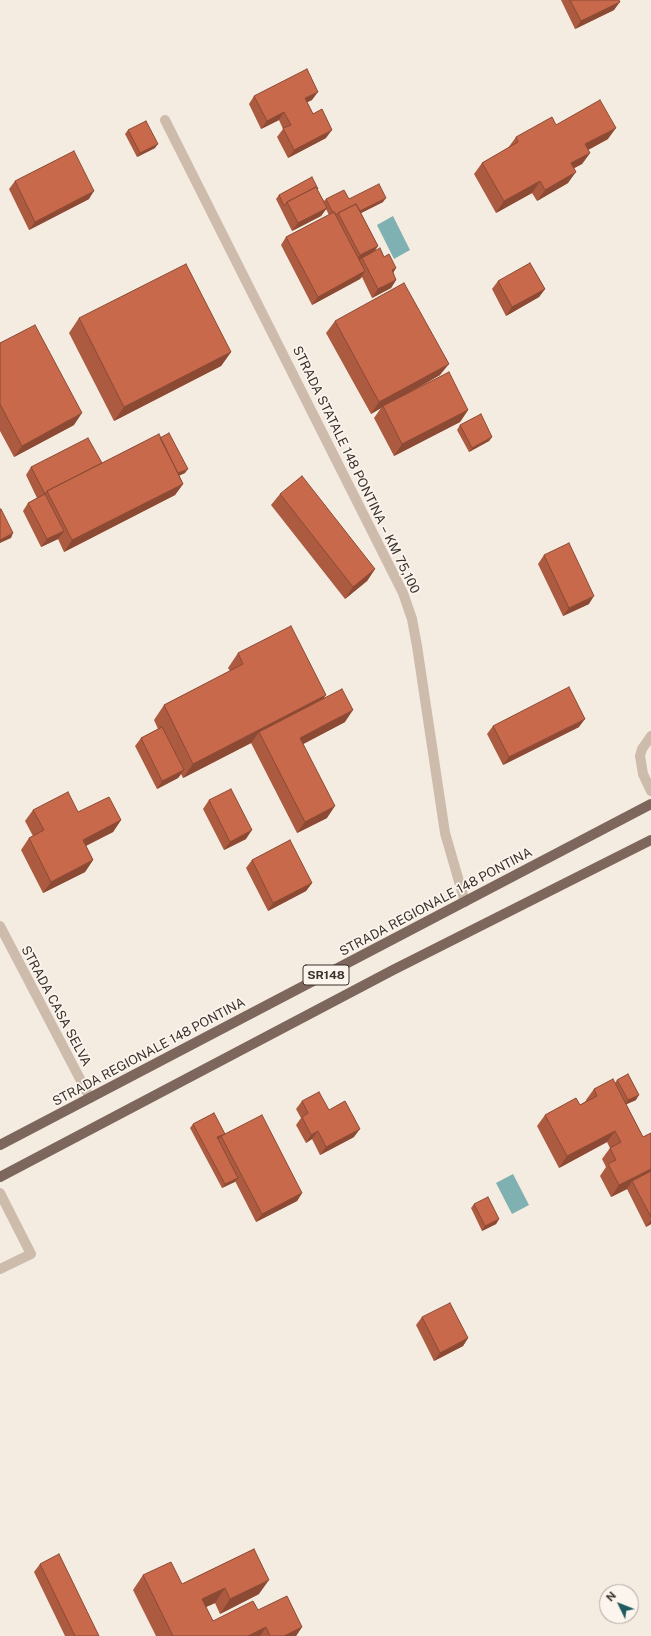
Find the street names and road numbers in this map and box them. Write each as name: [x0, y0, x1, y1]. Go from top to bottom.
street label: STRADA STATALE 148 PONTINA – KM 75,100: [289, 344, 423, 596]
street label: STRADA REGIONALE 148 PONTINA: [337, 844, 535, 960]
street label: STRADA CASA SELVA: [18, 943, 94, 1069]
road number: SR148: [303, 965, 349, 985]
street label: STRADA REGIONALE 148 PONTINA: [50, 994, 248, 1110]

